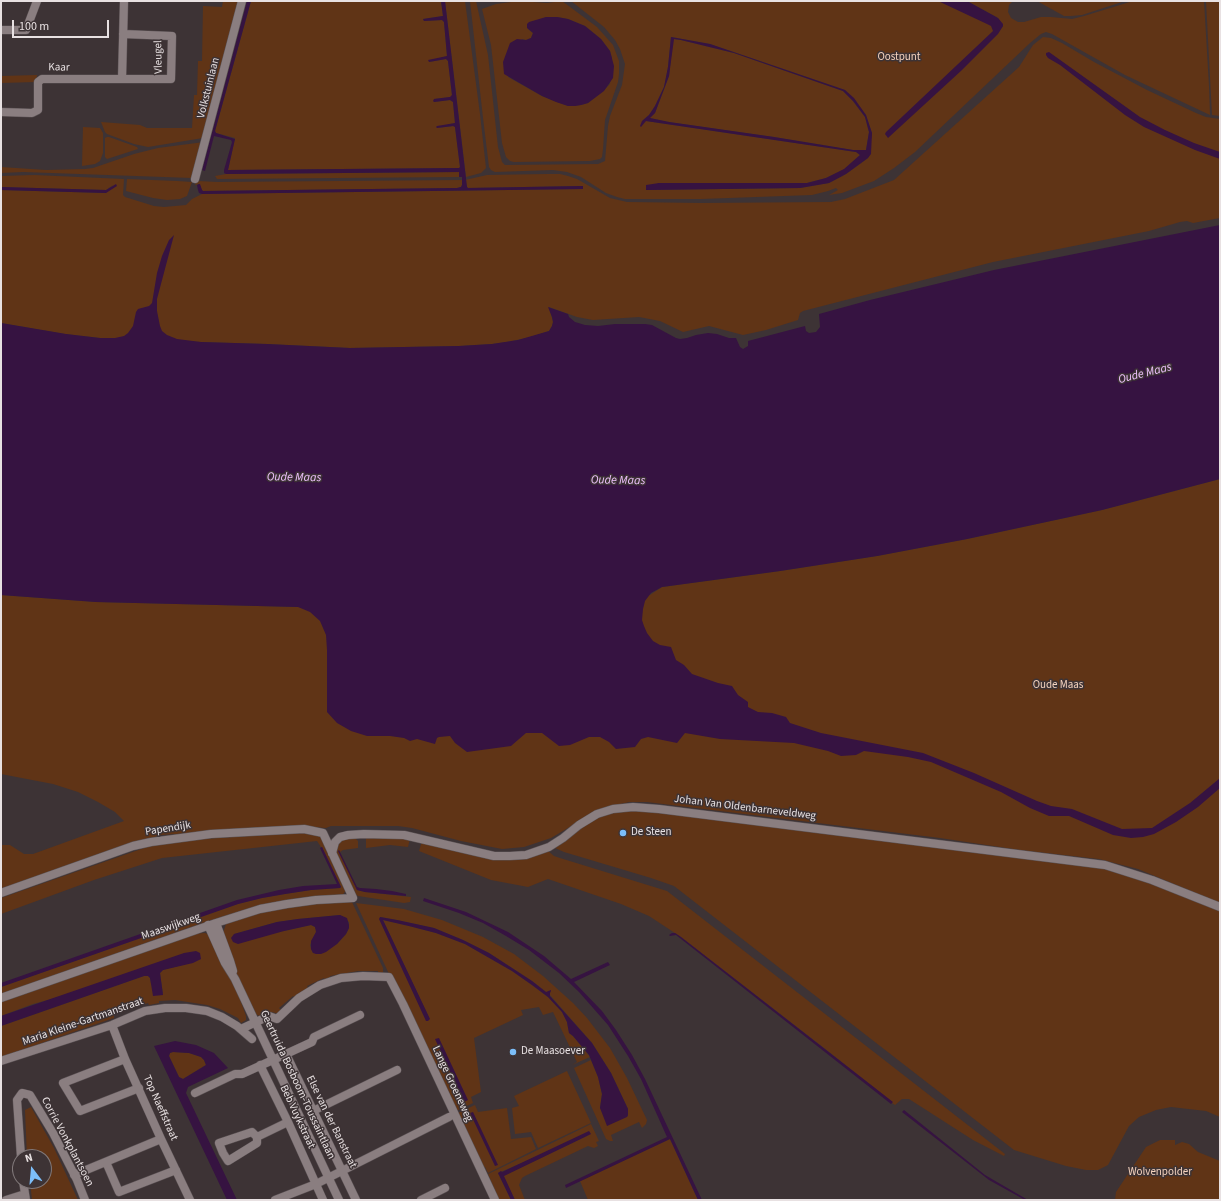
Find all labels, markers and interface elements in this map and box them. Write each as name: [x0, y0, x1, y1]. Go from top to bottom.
scale bar: [14, 12, 111, 38]
text: 100 m: [19, 18, 49, 35]
street label: Vleugel: [152, 40, 166, 74]
park label: Oostpunt: [877, 51, 921, 65]
street label: Volkstuinlaan: [195, 56, 223, 120]
street label: Kaar: [48, 61, 70, 75]
water label: Oude Maas: [1117, 360, 1173, 388]
water label: Oude Maas: [267, 470, 321, 486]
water label: Oude Maas: [591, 473, 645, 489]
park label: Oude Maas: [1033, 679, 1083, 693]
street label: Johan Van Oldenbarneveldweg: [673, 793, 817, 823]
street label: Papendijk: [144, 819, 192, 839]
place label: De Steen: [631, 826, 672, 840]
marker: De Steen: [618, 828, 628, 838]
street label: Maaswijkweg: [140, 911, 202, 943]
street label: Maria Kleine-Gartmanstraat: [21, 995, 145, 1049]
street label: Geertruida Bosboom-Toussaintlaan: [257, 1008, 337, 1162]
street label: Lange Groeneweg: [429, 1044, 475, 1124]
place label: De Maasoever: [521, 1045, 585, 1059]
marker: De Maasoever: [508, 1047, 518, 1057]
street label: Top Naeffstraat: [140, 1073, 180, 1143]
street label: Else van der Banstraat: [303, 1074, 359, 1170]
street label: Beb Vuykstraat: [277, 1083, 317, 1151]
street label: Corrie Vonkplantsoen: [38, 1095, 96, 1189]
north arrow: [12, 1149, 52, 1189]
text: N: [23, 1150, 34, 1166]
park label: Wolvenpolder: [1128, 1166, 1192, 1180]

